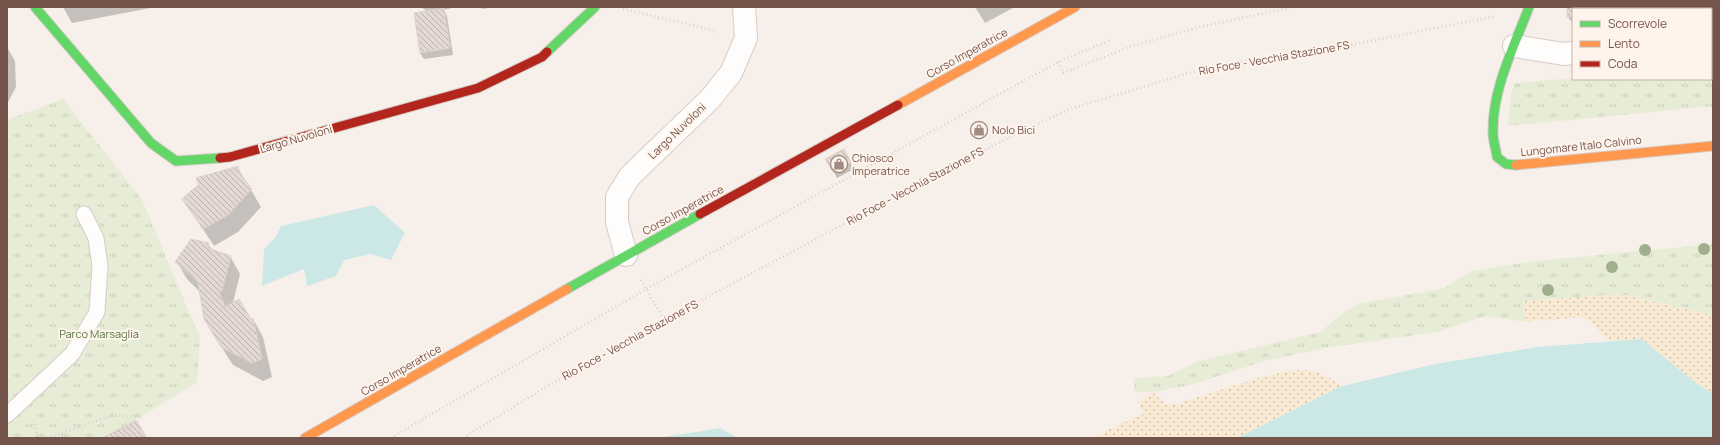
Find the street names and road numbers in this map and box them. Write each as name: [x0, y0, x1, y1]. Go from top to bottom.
street label: Corso Imperatrice: [924, 24, 1011, 81]
street label: Rio Foce - Vecchia Stazione FS: [1197, 37, 1351, 78]
street label: Largo Nuvoloni: [645, 99, 709, 162]
street label: Largo Nuvoloni: [258, 121, 334, 156]
street label: Lungomare Italo Calvino: [1520, 132, 1643, 159]
street label: Rio Foce - Vecchia Stazione FS: [844, 143, 986, 228]
street label: Corso Imperatrice: [640, 181, 727, 238]
street label: Rio Foce - Vecchia Stazione FS: [559, 296, 700, 383]
street label: Corso Imperatrice: [358, 340, 444, 399]

